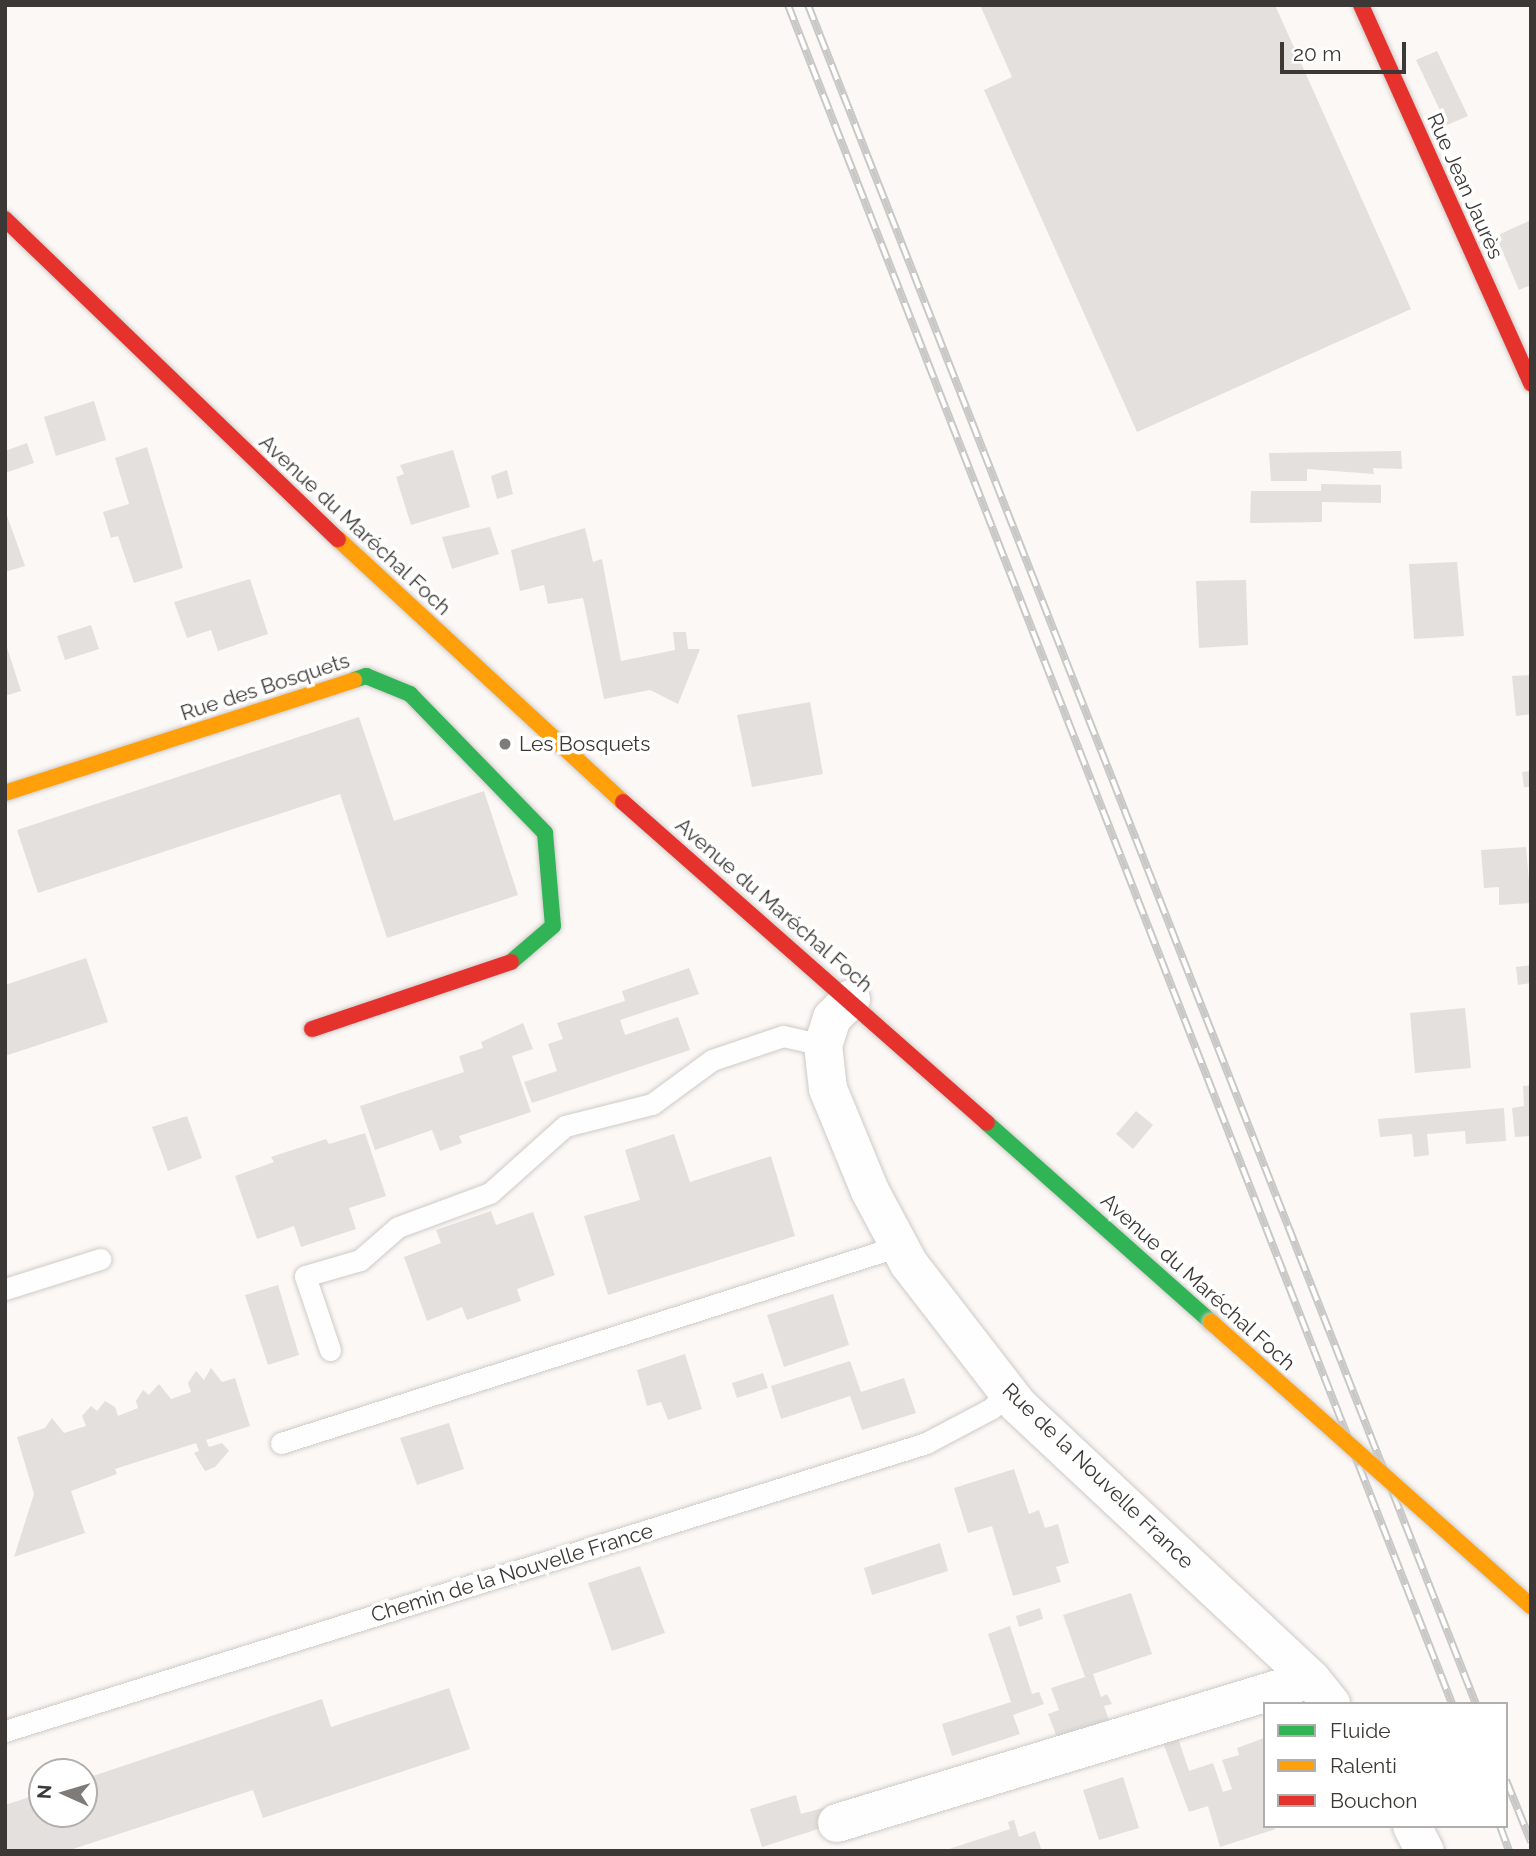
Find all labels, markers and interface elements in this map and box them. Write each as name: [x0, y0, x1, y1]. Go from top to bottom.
scale bar: [1284, 28, 1410, 72]
text: 20 m: [1293, 41, 1341, 66]
street label: Rue Jean Jaurès: [1421, 109, 1509, 263]
street label: Avenue du Maréchal Foch: [254, 429, 456, 621]
street label: Rue des Bosquets: [177, 648, 353, 726]
place label: Les Bosquets: [519, 731, 650, 757]
marker: Les Bosquets: [497, 736, 513, 752]
street label: Avenue du Maréchal Foch: [670, 812, 878, 998]
street label: Avenue du Maréchal Foch: [1095, 1188, 1301, 1376]
street label: Rue de la Nouvelle France: [997, 1378, 1199, 1574]
street label: Chemin de la Nouvelle France: [368, 1518, 656, 1628]
legend: [1263, 1702, 1508, 1828]
text: Fluide: [1330, 1718, 1391, 1743]
text: Ralenti: [1330, 1753, 1397, 1778]
north arrow: [28, 1758, 98, 1828]
text: N: [33, 1784, 56, 1800]
text: Bouchon: [1330, 1788, 1417, 1813]

